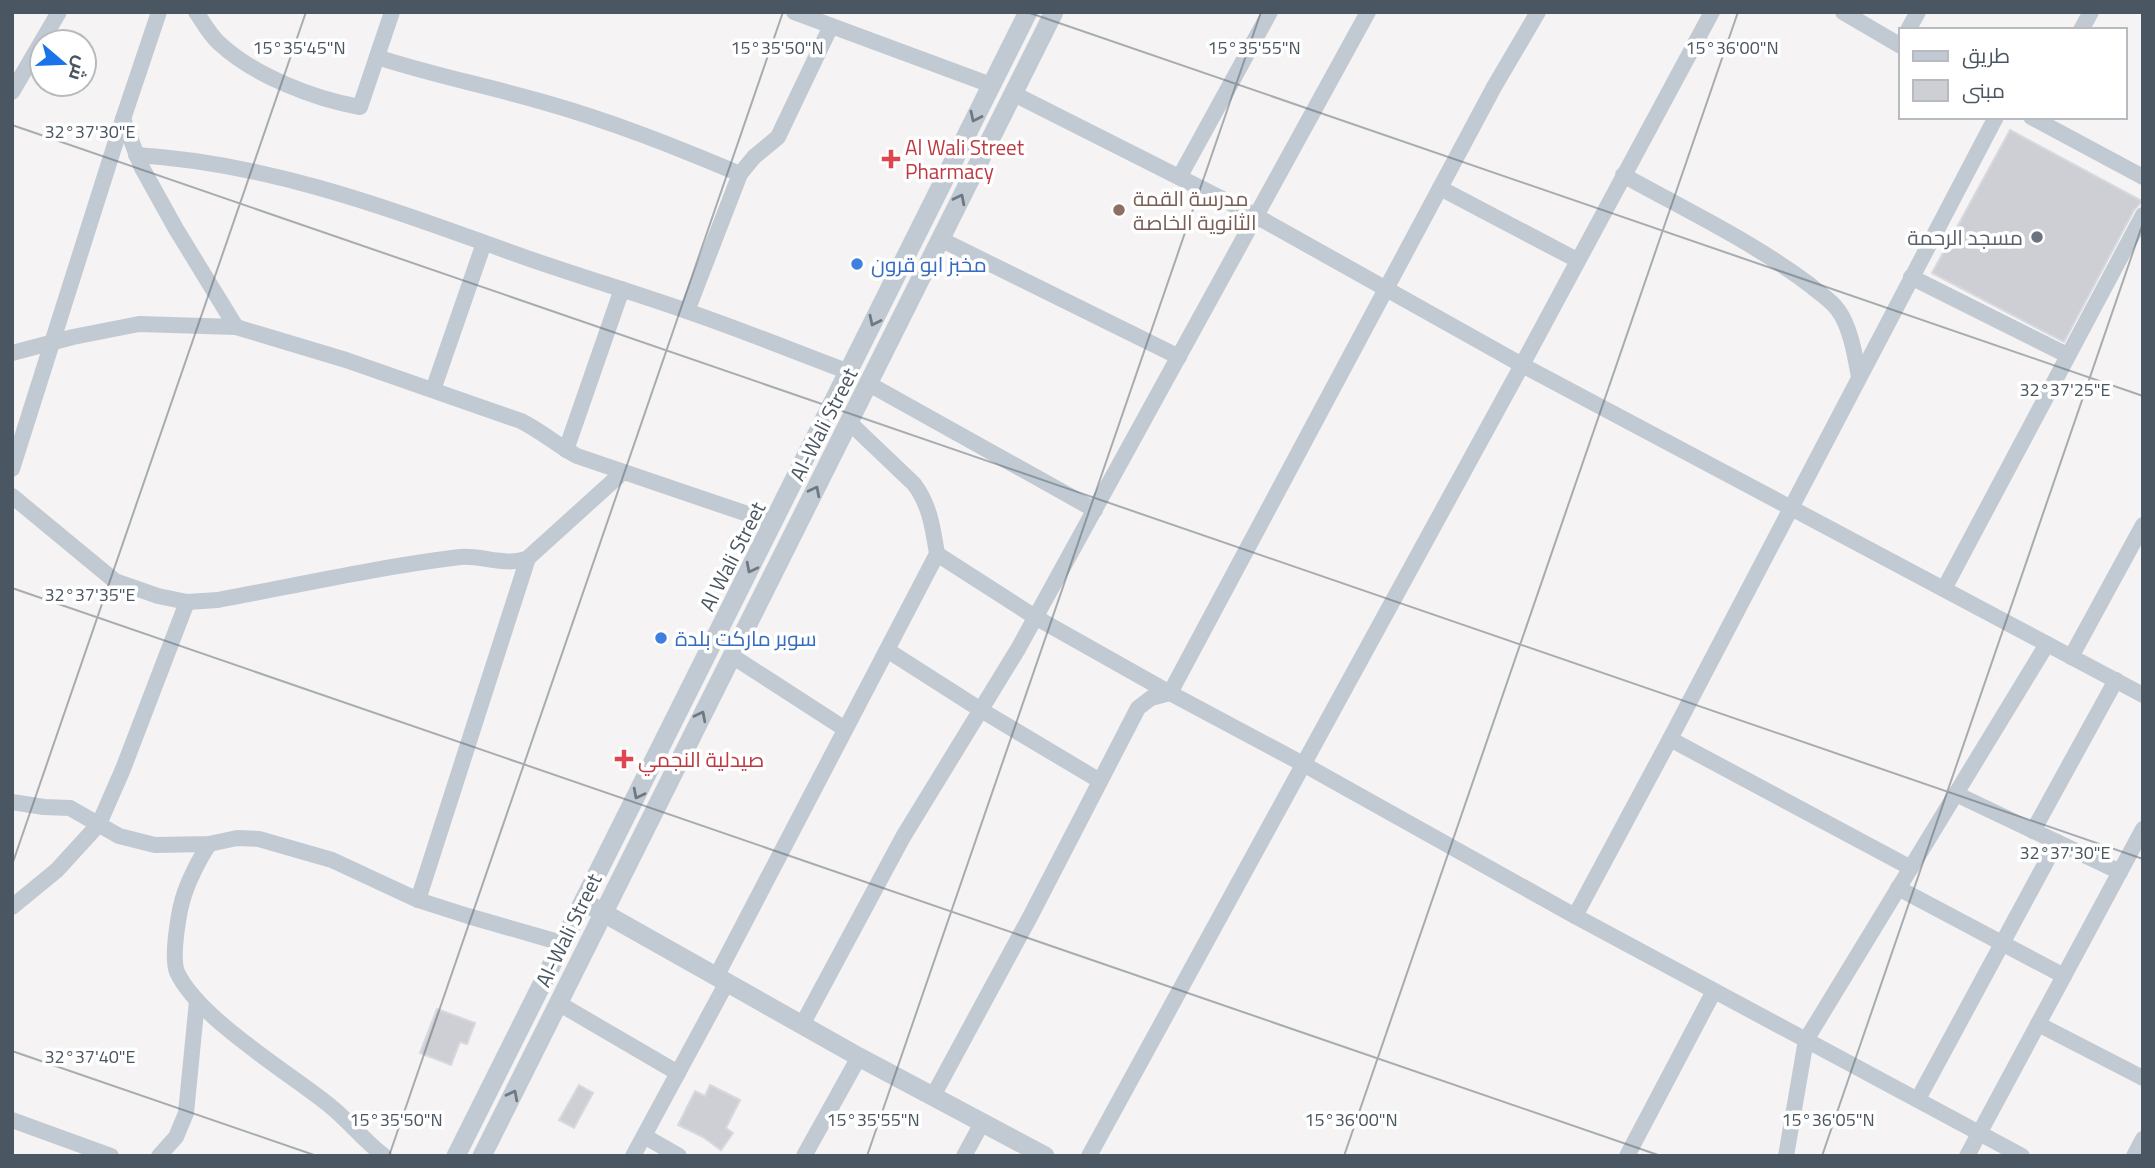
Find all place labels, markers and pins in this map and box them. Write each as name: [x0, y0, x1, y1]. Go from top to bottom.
place label: Al Wali Street Pharmacy: [905, 131, 1025, 187]
marker: Al Wali Street Pharmacy: [883, 151, 899, 167]
place label: مدرسة القمة الثانوية الخاصة: [1133, 182, 1257, 238]
marker: مدرسة القمة الثانوية الخاصة: [1111, 202, 1127, 218]
place label: مسجد الرحمة: [1907, 221, 2023, 253]
marker: مسجد الرحمة: [2029, 229, 2045, 245]
place label: مخبز ابو قرون: [871, 248, 987, 280]
marker: مخبز ابو قرون: [849, 256, 865, 272]
place label: سوبر ماركت بلدة: [675, 622, 817, 654]
marker: سوبر ماركت بلدة: [653, 630, 669, 646]
place label: صيدلية النجمي: [638, 743, 764, 776]
marker: صيدلية النجمي: [616, 751, 632, 767]

